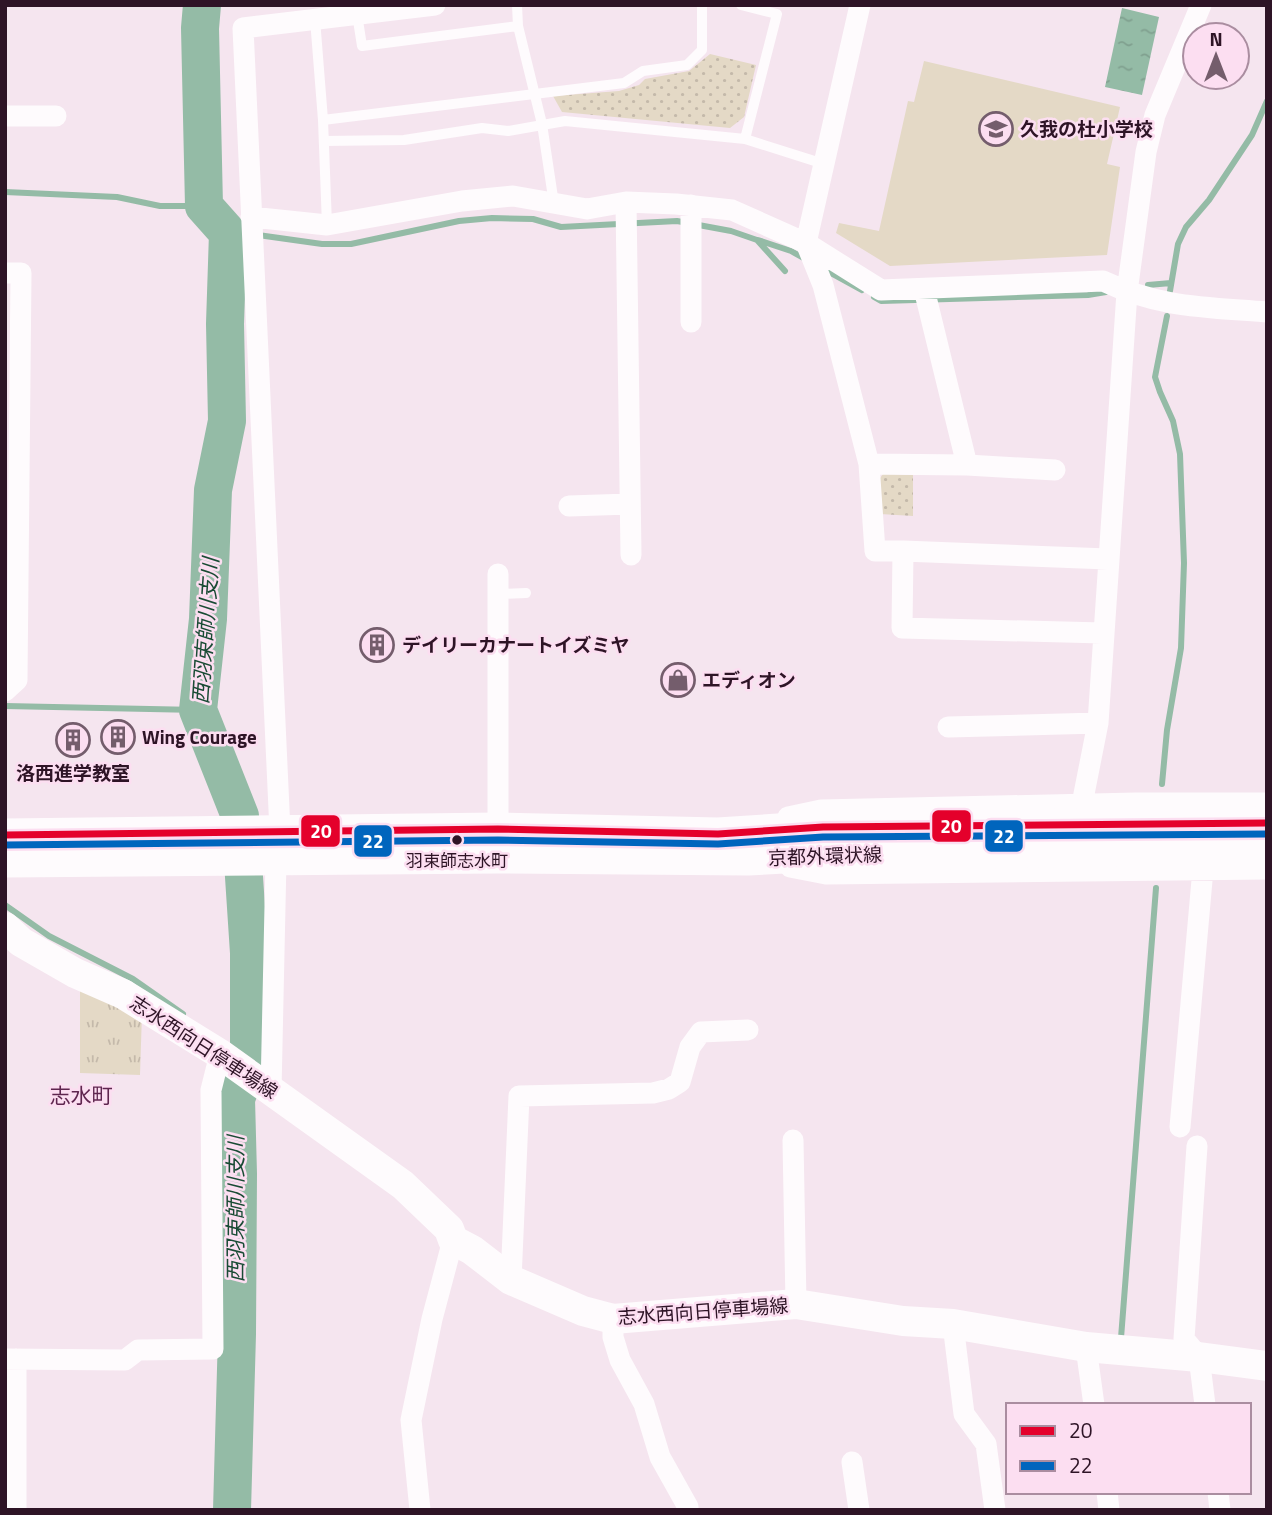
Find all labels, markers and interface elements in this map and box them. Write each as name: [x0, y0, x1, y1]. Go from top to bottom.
north arrow: [1181, 21, 1251, 91]
text: N: [1209, 24, 1223, 53]
school or university icon: 久我の杜小学校: [977, 110, 1015, 148]
place label: 久我の杜小学校: [1020, 114, 1153, 143]
water label: 西羽束師川支川: [184, 554, 226, 705]
building icon: デイリーカナートイズミヤ: [358, 626, 396, 664]
place label: デイリーカナートイズミヤ: [402, 630, 629, 659]
shop icon: エディオン: [659, 661, 697, 699]
place label: エディオン: [702, 665, 796, 694]
building icon: Wing Courage: [99, 718, 137, 756]
building icon: 洛西進学教室: [54, 721, 92, 759]
place label: Wing Courage: [142, 722, 257, 751]
place label: 洛西進学教室: [16, 758, 130, 787]
line badge: 20: [931, 809, 972, 843]
text: 20: [940, 811, 962, 840]
line badge: 20: [300, 814, 341, 848]
text: 20: [310, 816, 332, 845]
line badge: 22: [984, 819, 1024, 853]
text: 22: [993, 821, 1015, 850]
line badge: 22: [353, 824, 393, 858]
text: 22: [362, 826, 384, 855]
marker: 羽束師志水町: [450, 833, 464, 847]
street label: 京都外環状線: [768, 839, 882, 872]
place label: 羽束師志水町: [406, 848, 508, 874]
street label: 志水西向日停車場線: [125, 988, 284, 1105]
district label: 志水町: [50, 1079, 113, 1111]
water label: 西羽束師川支川: [219, 1134, 251, 1283]
street label: 志水西向日停車場線: [617, 1290, 789, 1331]
legend: [1006, 1403, 1251, 1494]
text: 20: [1069, 1414, 1093, 1446]
text: 22: [1069, 1449, 1093, 1481]

